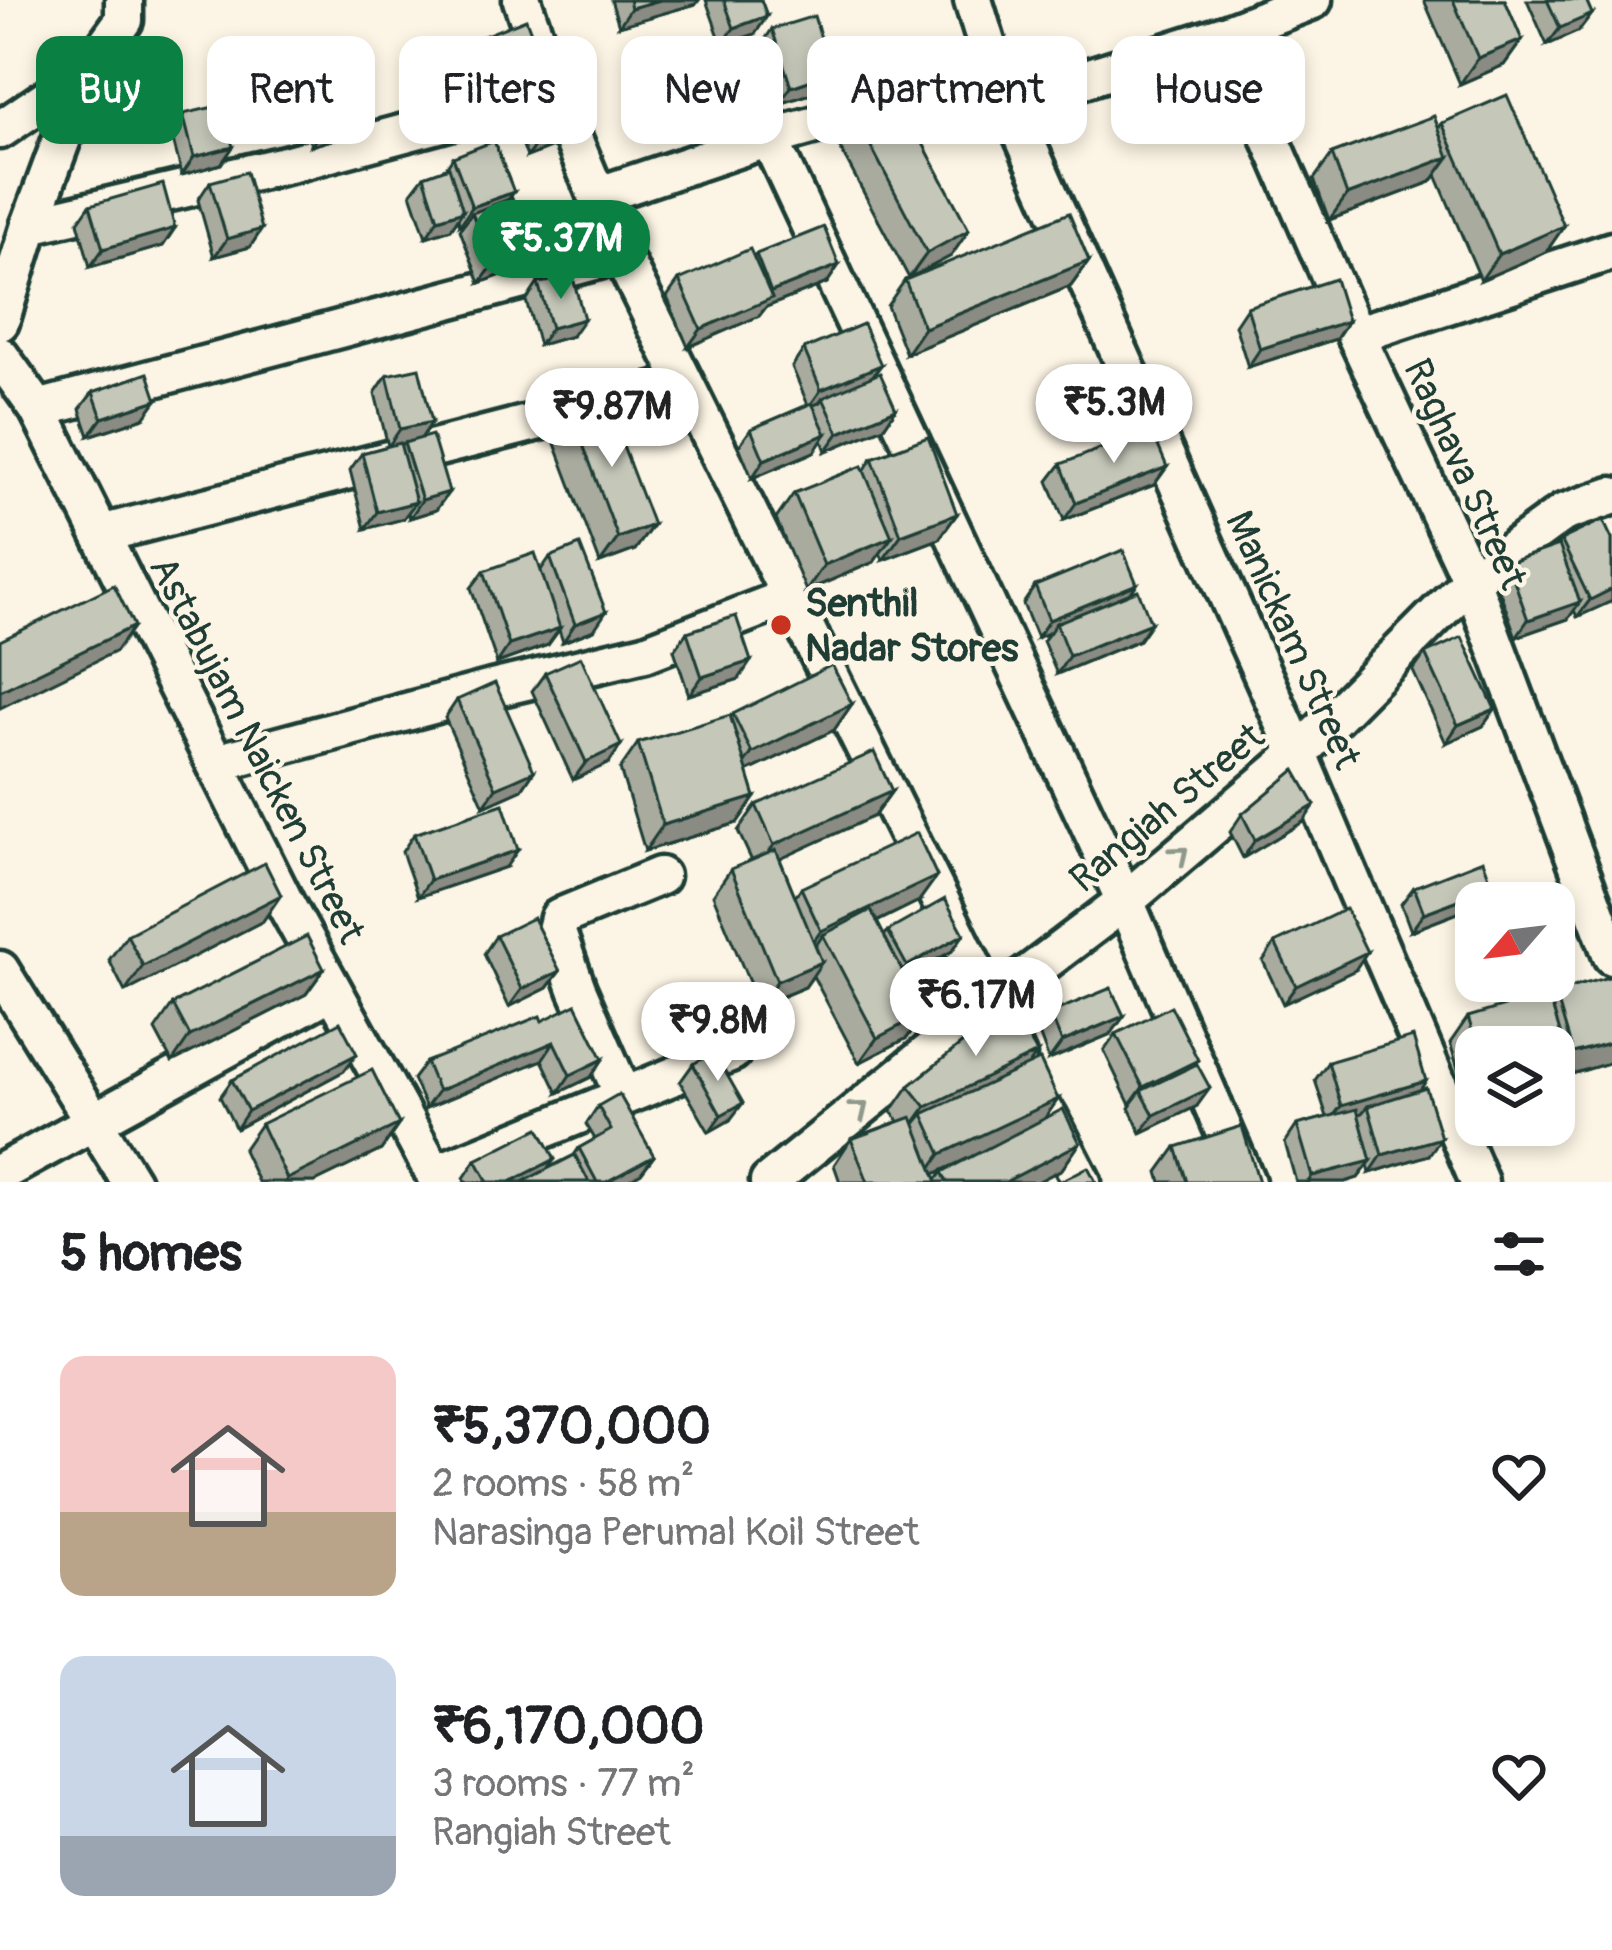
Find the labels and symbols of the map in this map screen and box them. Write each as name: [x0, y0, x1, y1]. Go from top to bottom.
pin: ₹5.37M: [463, 200, 659, 302]
street label: Raghava Street: [1392, 351, 1538, 597]
pin: ₹5.3M: [1030, 364, 1198, 466]
pin: ₹9.87M: [514, 368, 710, 470]
street label: Manickam Street: [1214, 503, 1372, 777]
street label: Astabujam Naicken Street: [138, 548, 376, 952]
place label: Senthil Nadar Stores: [805, 579, 1019, 673]
marker: Senthil Nadar Stores: [768, 612, 794, 638]
street label: Rangiah Street: [1060, 712, 1274, 904]
one-way arrow: [1166, 846, 1188, 868]
north arrow: [1455, 882, 1575, 1002]
pin: ₹6.17M: [878, 957, 1074, 1059]
pin: ₹9.8M: [634, 982, 802, 1084]
one-way arrow: [846, 1101, 868, 1123]

